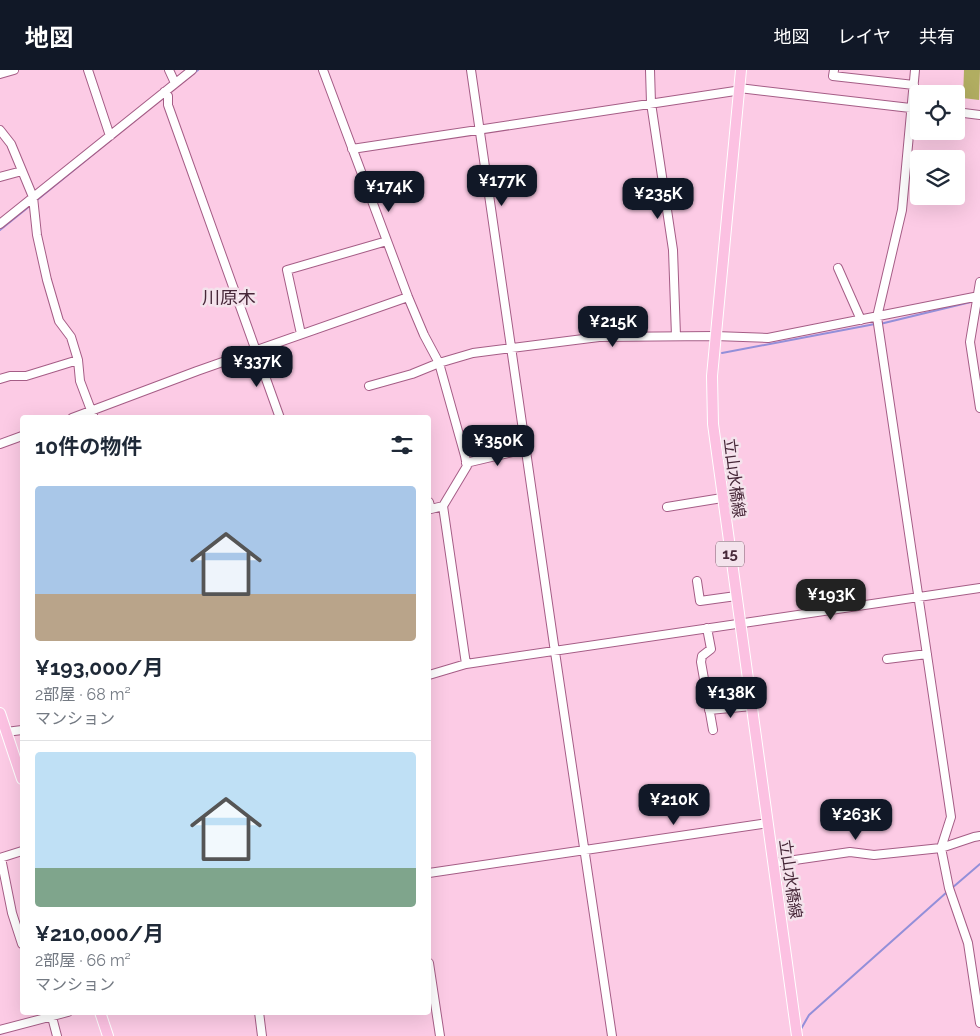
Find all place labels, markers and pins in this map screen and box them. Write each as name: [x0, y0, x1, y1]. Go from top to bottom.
pin: ¥177K: [467, 164, 537, 207]
pin: ¥174K: [354, 170, 424, 213]
pin: ¥235K: [623, 178, 693, 220]
pin: ¥215K: [578, 306, 648, 348]
pin: ¥337K: [222, 346, 292, 388]
pin: ¥350K: [463, 424, 533, 467]
pin: ¥193K: [796, 578, 866, 621]
pin: ¥138K: [696, 676, 766, 719]
pin: ¥210K: [639, 784, 709, 826]
pin: ¥263K: [821, 798, 891, 841]

